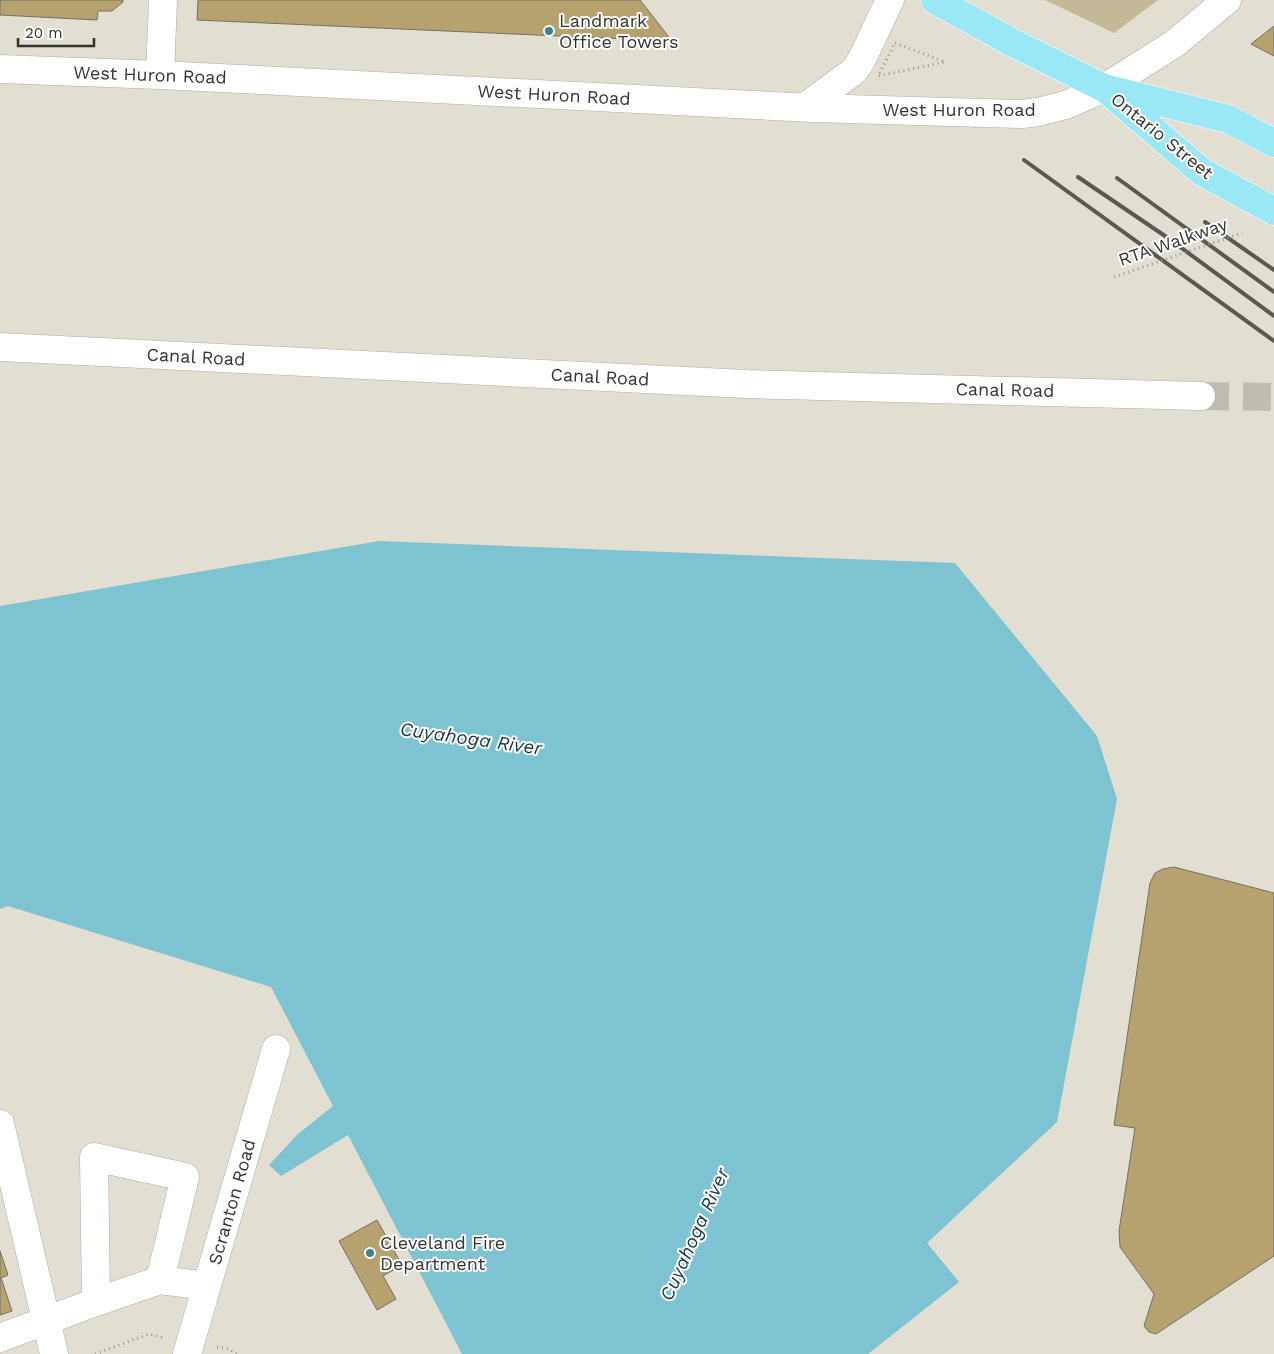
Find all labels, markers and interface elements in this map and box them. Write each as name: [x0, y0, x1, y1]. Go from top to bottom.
place label: Landmark Office Towers: [559, 10, 679, 52]
scale bar: [18, 15, 94, 47]
text: 20 m: [25, 24, 63, 42]
marker: Landmark Office Towers: [543, 25, 555, 37]
street label: West Huron Road: [73, 61, 227, 88]
street label: West Huron Road: [477, 80, 631, 109]
street label: Ontario Street: [1107, 88, 1218, 184]
street label: West Huron Road: [882, 99, 1036, 120]
street label: RTA Walkway: [1116, 213, 1231, 270]
street label: Canal Road: [146, 343, 246, 370]
street label: Canal Road: [550, 363, 650, 390]
street label: Canal Road: [955, 378, 1055, 401]
water label: Cuyahoga River: [398, 717, 544, 760]
street label: Scranton Road: [204, 1137, 259, 1267]
water label: Cuyahoga River: [655, 1164, 734, 1304]
place label: Cleveland Fire Department: [380, 1232, 505, 1274]
marker: Cleveland Fire Department: [364, 1247, 376, 1259]

